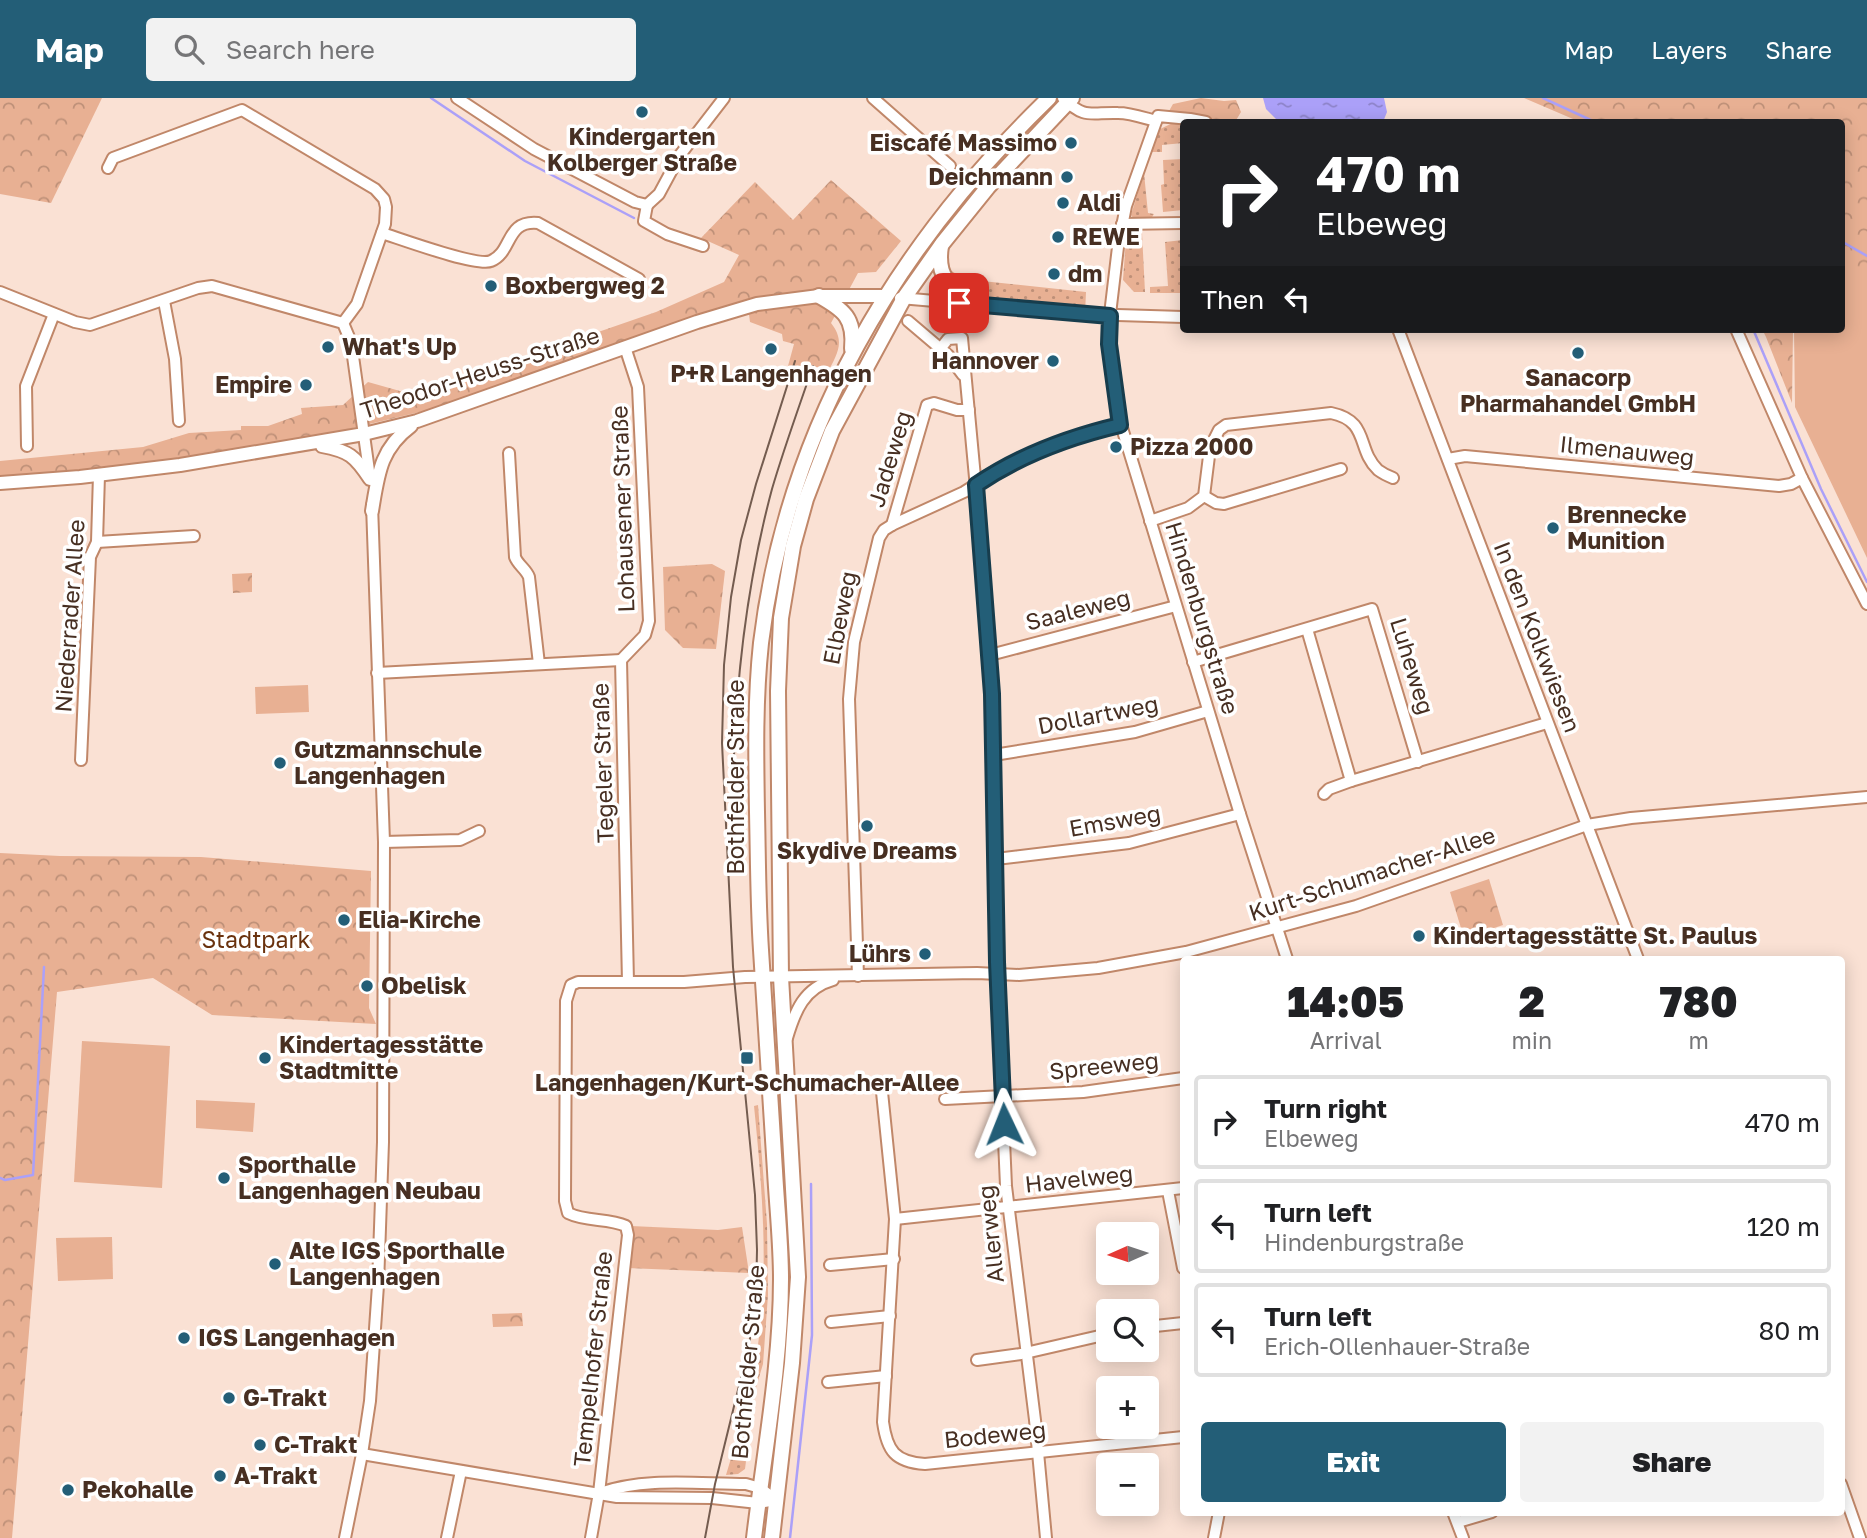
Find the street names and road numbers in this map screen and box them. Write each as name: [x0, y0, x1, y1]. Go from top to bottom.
street label: Theodor-Heuss-Straße: [357, 320, 603, 424]
street label: Lohausener Straße: [604, 405, 640, 613]
street label: Jadeweg: [861, 407, 917, 510]
street label: Ilmenauweg: [1558, 429, 1696, 471]
street label: Niederrader Allee: [48, 518, 90, 713]
street label: Hindenburgstraße: [1160, 518, 1246, 718]
street label: In den Kolkwiesen: [1489, 537, 1587, 736]
street label: Elbeweg: [816, 569, 862, 667]
street label: Saaleweg: [1023, 583, 1133, 636]
street label: Luheweg: [1385, 614, 1441, 717]
street label: Bothfelder Straße: [721, 679, 749, 875]
street label: Tegeler Straße: [585, 683, 619, 844]
street label: Dollartweg: [1035, 689, 1161, 739]
street label: Emsweg: [1067, 798, 1163, 842]
street label: Kurt-Schumacher-Allee: [1245, 820, 1498, 926]
street label: Spreeweg: [1048, 1045, 1160, 1085]
street label: Havelweg: [1023, 1158, 1134, 1198]
street label: Allerweg: [971, 1184, 1009, 1284]
street label: Tempelhofer Straße: [567, 1250, 617, 1468]
street label: Bothfelder Straße: [725, 1263, 769, 1460]
street label: Bodeweg: [943, 1415, 1047, 1453]

